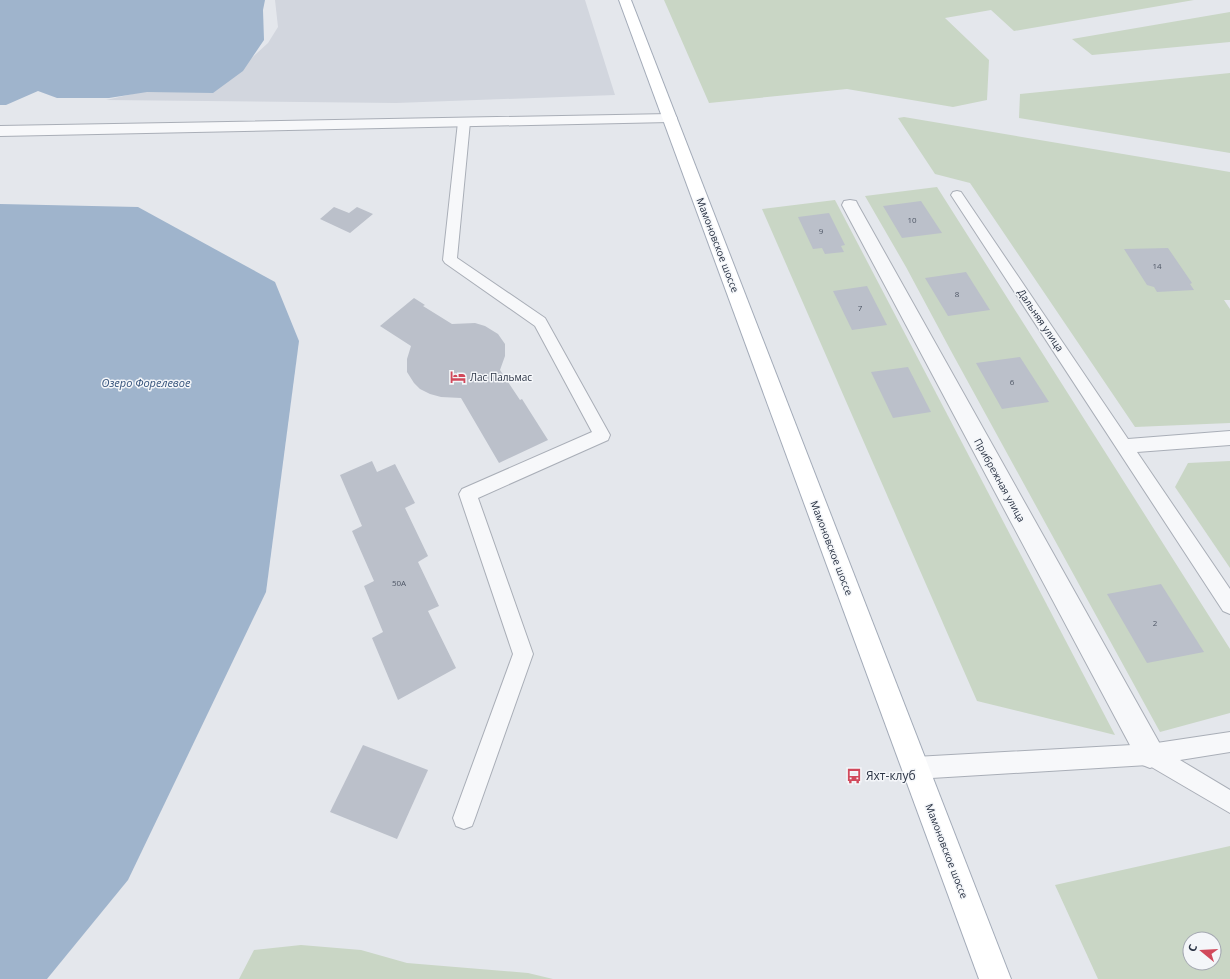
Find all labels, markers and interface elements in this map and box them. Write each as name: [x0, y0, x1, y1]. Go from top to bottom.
street label: Мамоновское шоссе: [693, 196, 743, 295]
house number: 10: [907, 214, 917, 225]
house number: 9: [819, 225, 824, 236]
house number: 14: [1152, 260, 1162, 271]
street label: Дальняя улица: [1015, 286, 1067, 354]
house number: 8: [955, 288, 960, 299]
house number: 7: [858, 302, 863, 313]
hotel icon: Лас Пальмас: [449, 368, 467, 386]
place label: Лас Пальмас: [470, 370, 532, 384]
water label: Озеро Форелевое: [102, 375, 191, 390]
house number: 6: [1010, 376, 1015, 387]
street label: Прибрежная улица: [971, 436, 1029, 524]
street label: Мамоновское шоссе: [807, 499, 857, 598]
house number: 50А: [392, 577, 407, 588]
house number: 2: [1153, 617, 1158, 628]
bus stop icon: Яхт-клуб: [845, 767, 863, 785]
place label: Яхт-клуб: [866, 767, 916, 784]
street label: Мамоновское шоссе: [922, 802, 972, 901]
north arrow: [1182, 931, 1222, 971]
text: С: [1184, 942, 1200, 953]

